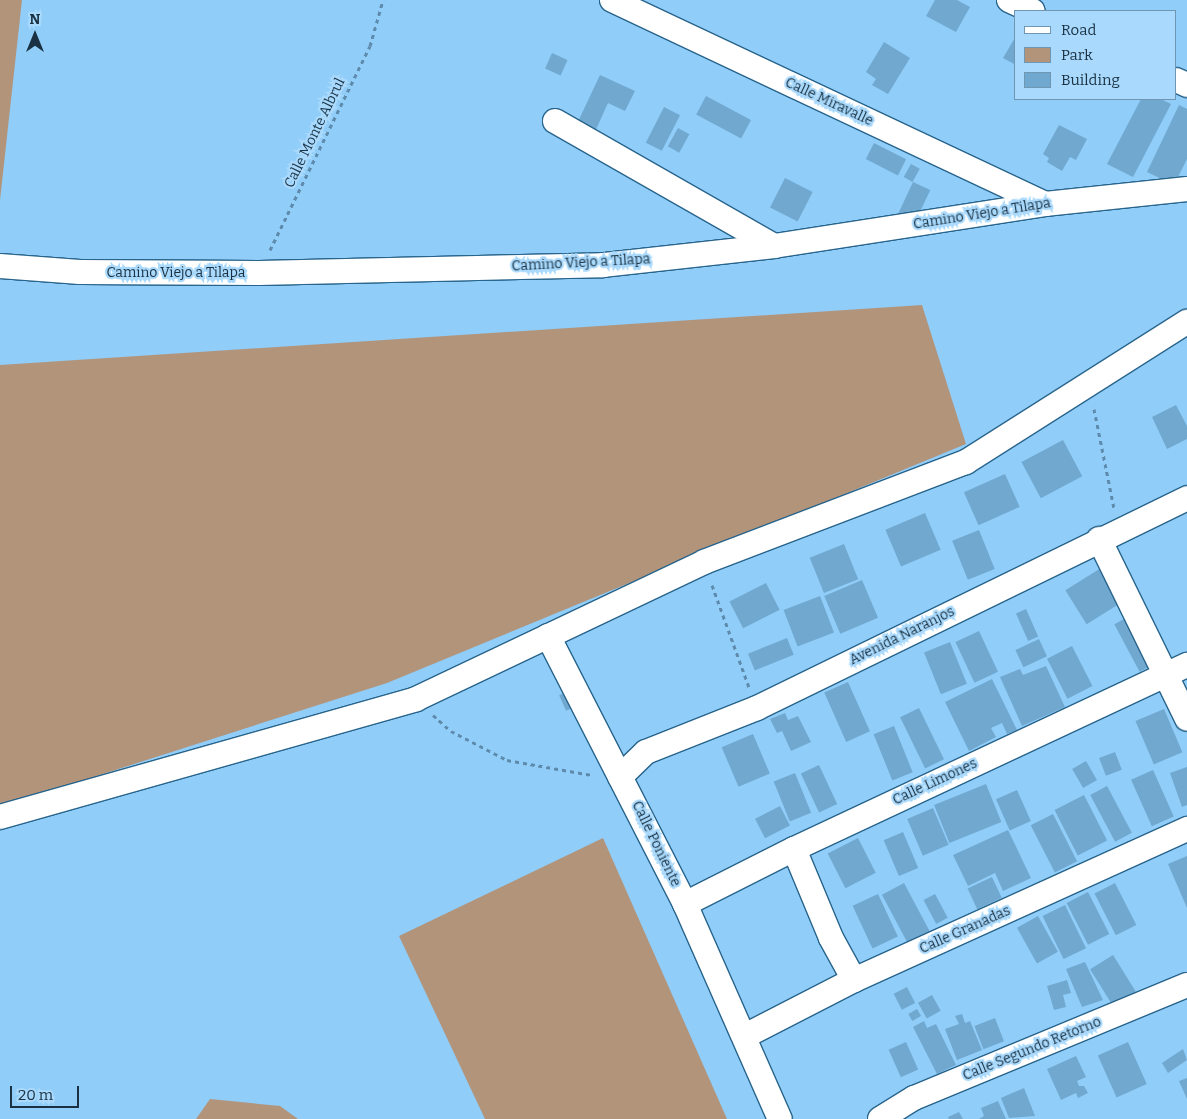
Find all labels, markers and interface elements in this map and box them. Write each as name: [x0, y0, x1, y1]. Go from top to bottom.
north arrow: [10, 10, 60, 60]
legend: [1014, 10, 1177, 100]
text: N: [30, 11, 40, 28]
text: Road: [1061, 21, 1096, 39]
text: Park: [1061, 46, 1093, 64]
text: Building: [1061, 71, 1120, 89]
street label: Calle Miravalle: [782, 74, 876, 130]
street label: Calle Monte Albrul: [281, 75, 349, 191]
street label: Camino Viejo a Tilapa: [912, 195, 1052, 233]
street label: Camino Viejo a Tilapa: [511, 251, 651, 275]
street label: Camino Viejo a Tilapa: [107, 265, 245, 281]
street label: Avenida Naranjos: [847, 603, 957, 669]
street label: Calle Limones: [890, 755, 980, 809]
street label: Calle Poniente: [628, 798, 684, 890]
street label: Calle Granadas: [917, 902, 1013, 958]
street label: Calle Segundo Retorno: [960, 1014, 1104, 1084]
scale bar: [12, 1076, 81, 1108]
text: 20 m: [18, 1086, 53, 1104]

